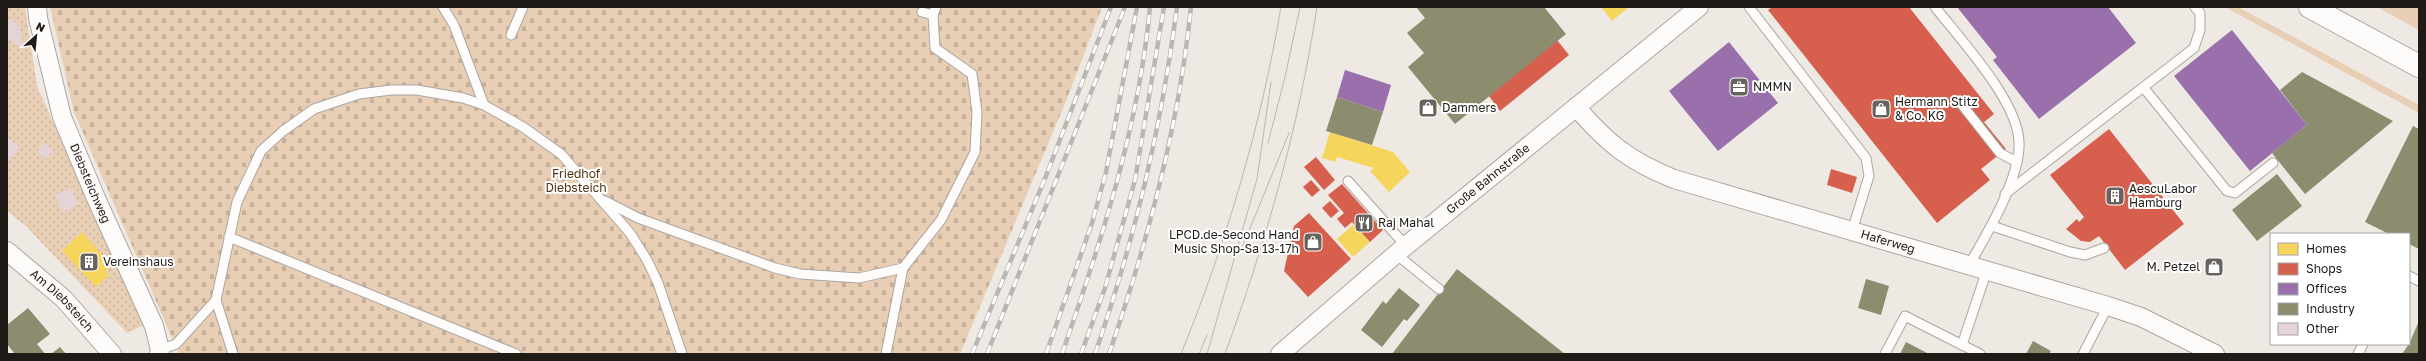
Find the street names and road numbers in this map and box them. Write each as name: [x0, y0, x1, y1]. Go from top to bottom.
street label: Große Bahnstraße: [1443, 140, 1533, 217]
street label: Diebsteichweg: [67, 141, 114, 225]
street label: Haferweg: [1859, 226, 1917, 256]
street label: Am Diebsteich: [27, 266, 97, 334]

